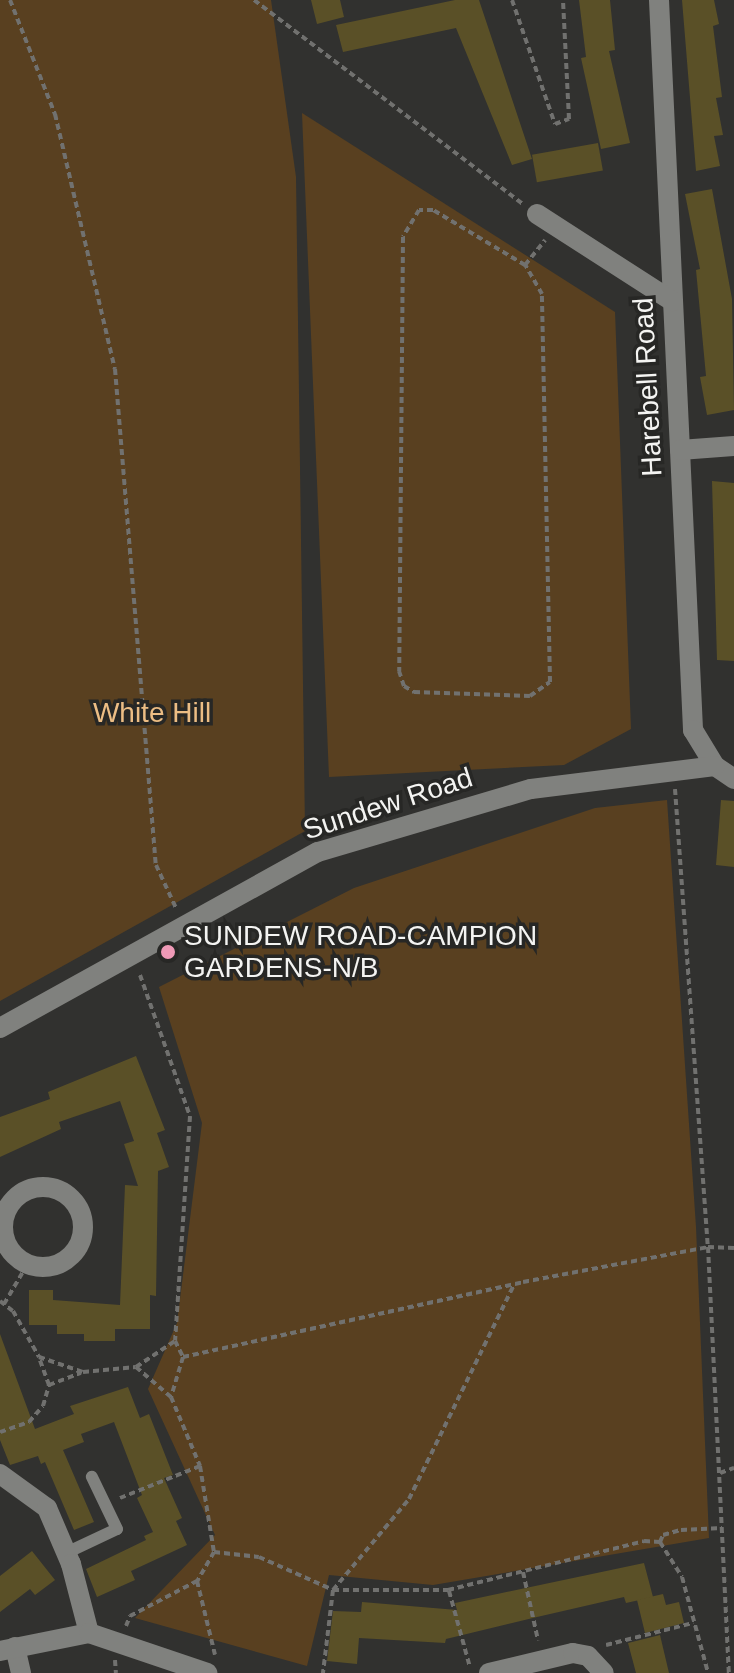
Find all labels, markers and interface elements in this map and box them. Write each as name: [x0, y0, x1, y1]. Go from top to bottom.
street label: Harebell Road: [627, 297, 669, 477]
park label: White Hill: [93, 696, 211, 730]
street label: Sundew Road: [299, 761, 477, 847]
place label: SUNDEW ROAD-CAMPION GARDENS-N/B: [184, 919, 537, 985]
marker: SUNDEW ROAD-CAMPION GARDENS-N/B: [159, 943, 177, 961]

